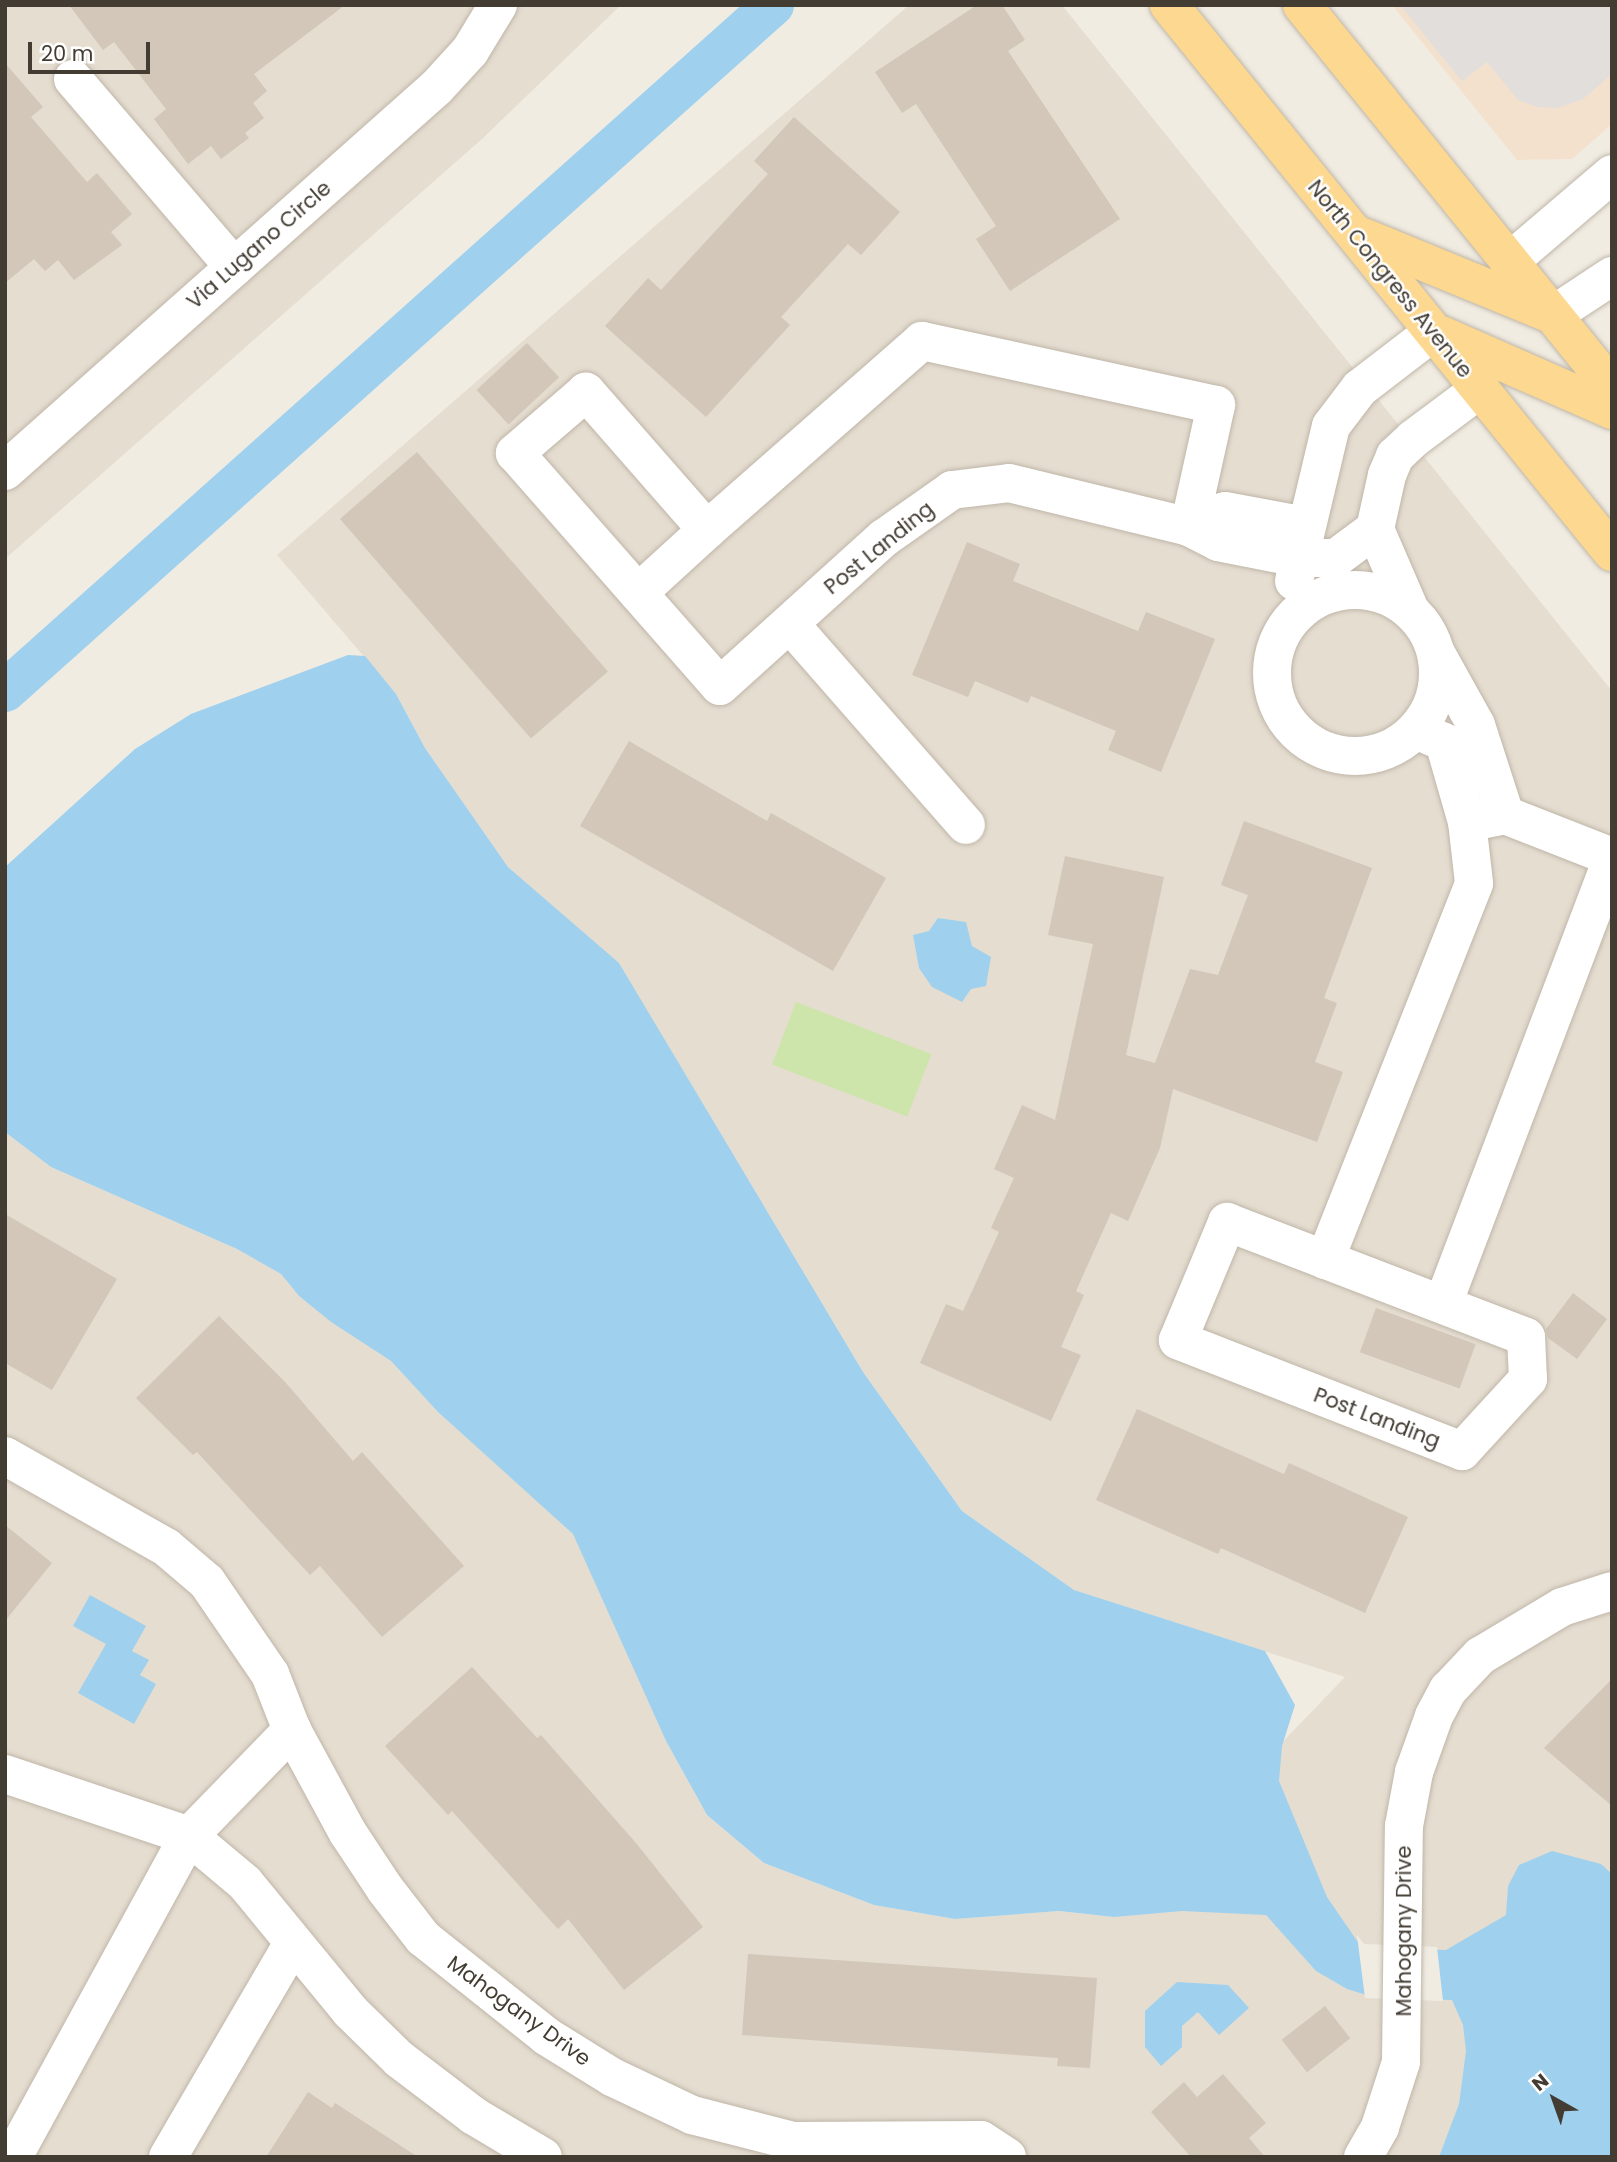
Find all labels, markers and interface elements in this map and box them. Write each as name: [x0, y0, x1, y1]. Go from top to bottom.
scale bar: [32, 28, 154, 72]
text: 20 m: [41, 39, 94, 68]
street label: North Congress Avenue: [1302, 175, 1478, 383]
street label: Via Lugano Circle: [182, 176, 336, 314]
street label: Post Landing: [819, 496, 939, 600]
street label: Post Landing: [1310, 1382, 1444, 1454]
street label: Mahogany Drive: [1391, 1845, 1417, 2017]
street label: Mahogany Drive: [442, 1951, 596, 2071]
north arrow: [1519, 2064, 1589, 2134]
text: N: [1526, 2068, 1554, 2097]

